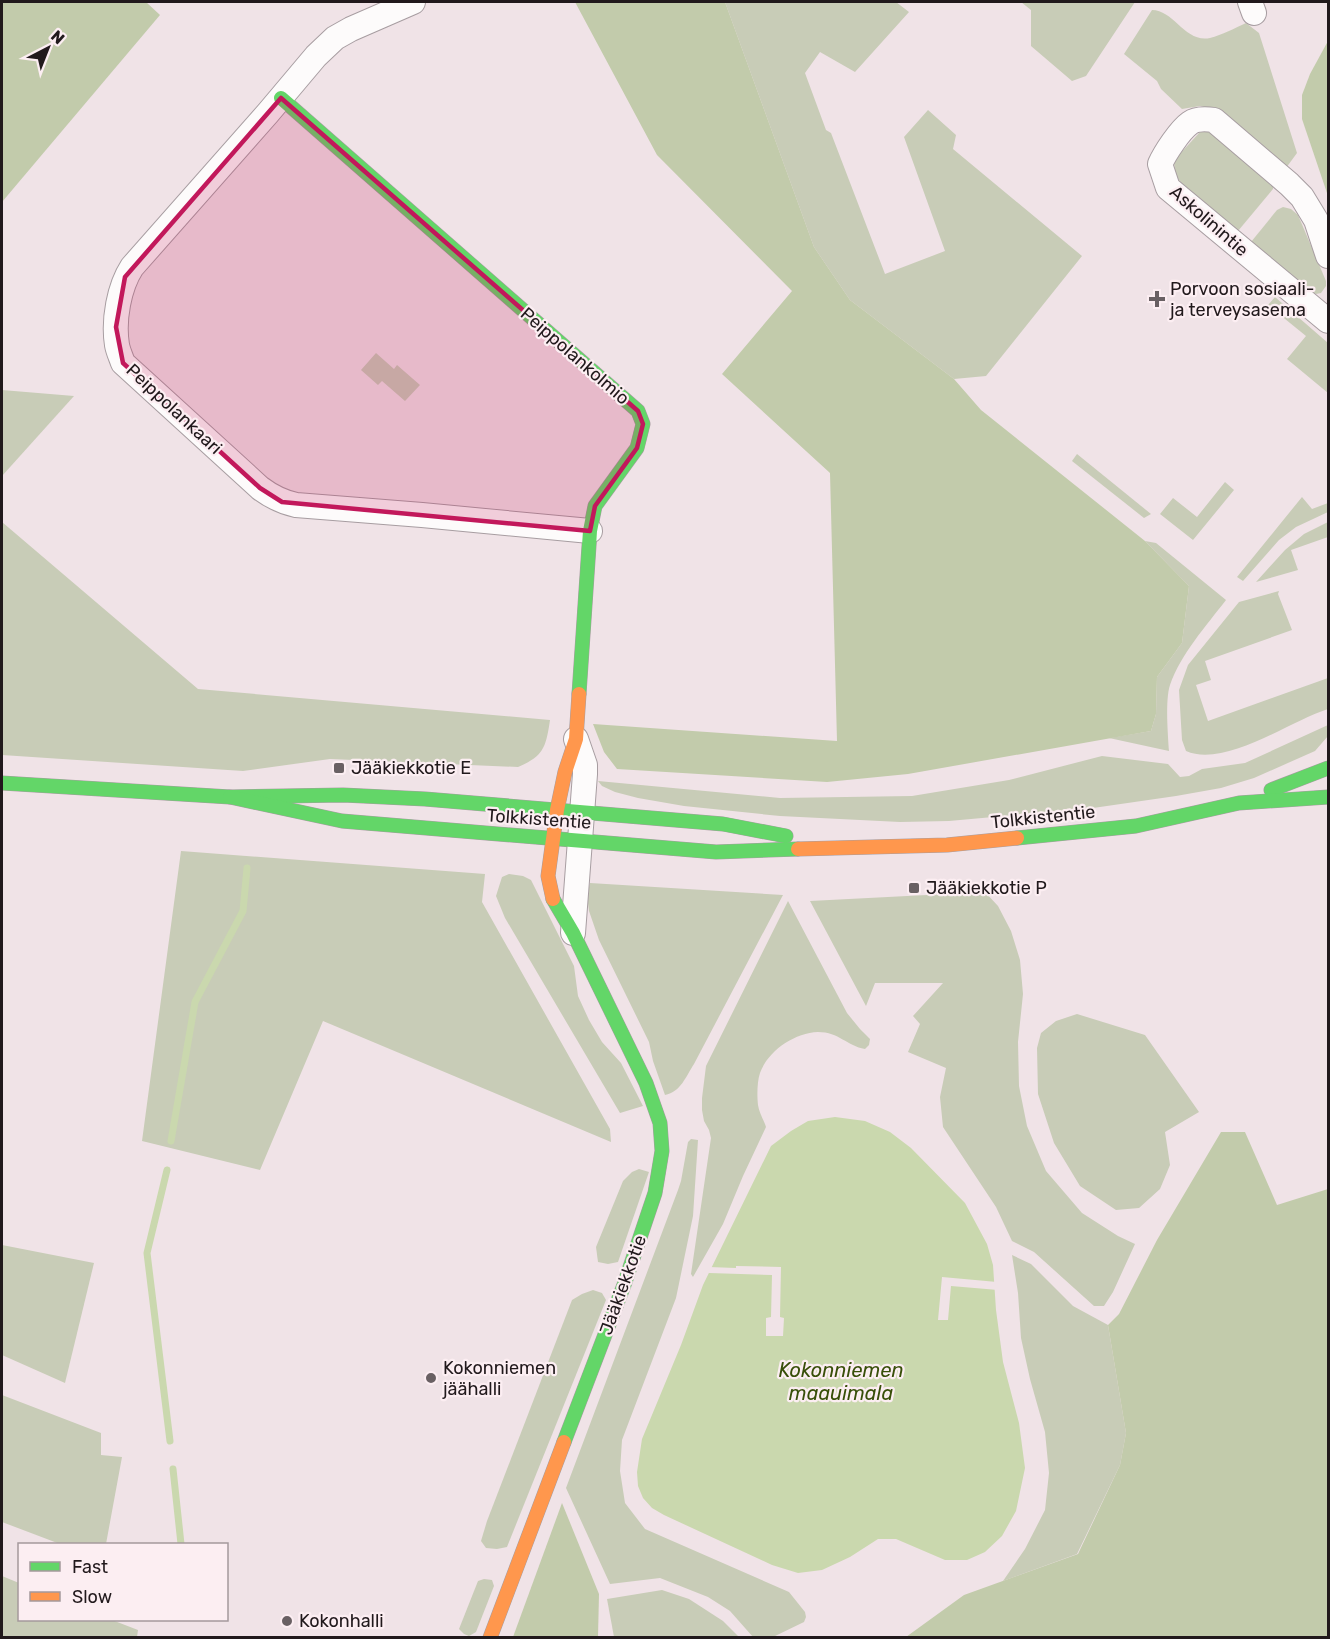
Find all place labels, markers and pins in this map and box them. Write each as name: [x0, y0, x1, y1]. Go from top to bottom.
place label: Porvoon sosiaali- ja terveysasema: [1169, 278, 1315, 321]
marker: Porvoon sosiaali- ja terveysasema: [1148, 290, 1166, 308]
place label: Jääkiekkotie E: [351, 757, 471, 779]
marker: Jääkiekkotie E: [332, 761, 346, 775]
place label: Jääkiekkotie P: [926, 877, 1047, 899]
marker: Jääkiekkotie P: [907, 881, 921, 895]
place label: Kokonniemen jäähalli: [442, 1357, 556, 1400]
marker: Kokonniemen jäähalli: [424, 1371, 438, 1385]
place label: Kokonhalli: [299, 1610, 384, 1632]
marker: Kokonhalli: [280, 1614, 294, 1628]

